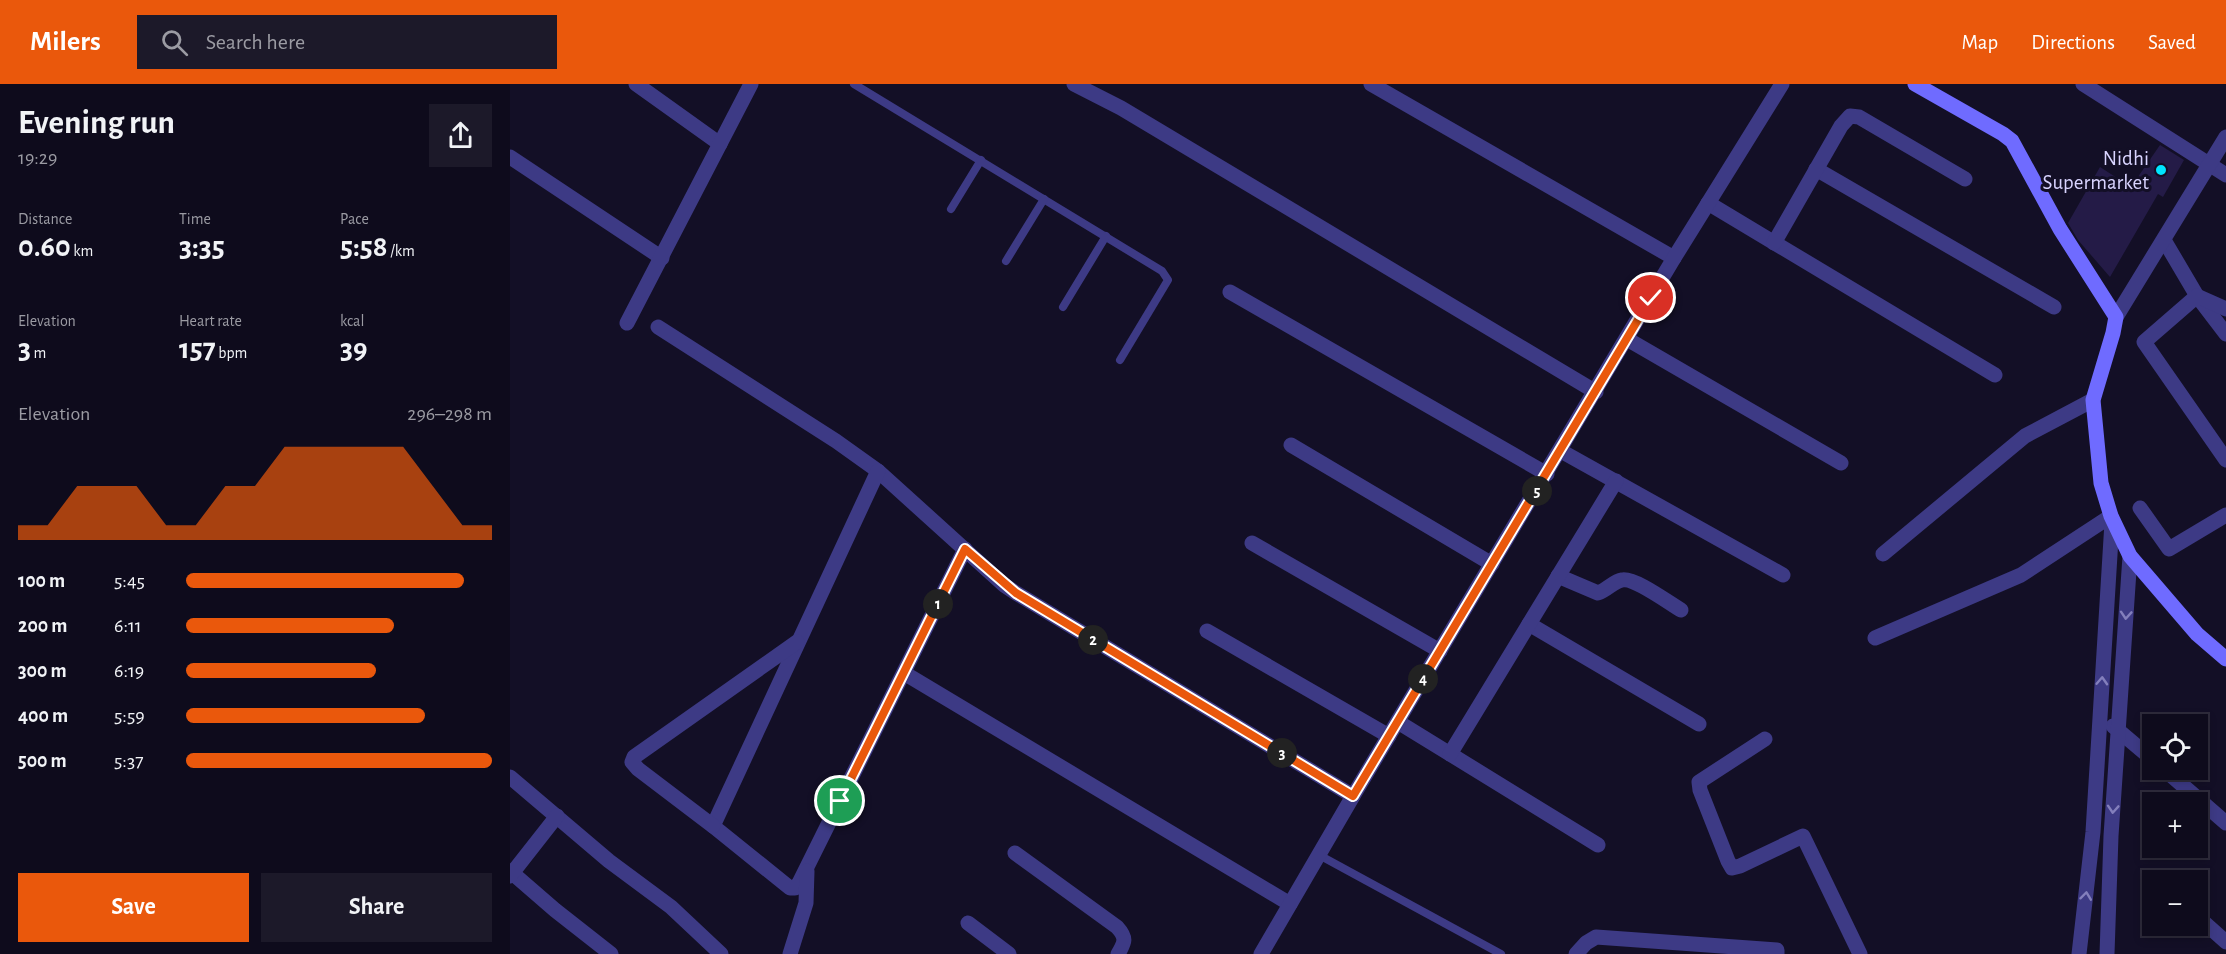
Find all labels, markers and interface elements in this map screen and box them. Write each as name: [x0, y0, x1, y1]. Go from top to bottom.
search box: [137, 15, 557, 69]
icon: search: [158, 26, 191, 59]
text: Milers: [30, 28, 101, 56]
text: Search here: [206, 31, 305, 53]
text: Map: [1962, 32, 1998, 53]
text: Directions: [2031, 32, 2115, 53]
text: Saved: [2148, 32, 2196, 53]
button: share: [429, 104, 492, 167]
text: Evening run: [18, 107, 175, 140]
text: 19:29: [18, 148, 57, 168]
place label: Nidhi Supermarket: [2043, 148, 2149, 193]
marker: Nidhi Supermarket: [2154, 163, 2168, 177]
text: Distance: [18, 211, 72, 227]
text: Time: [179, 211, 211, 227]
text: Pace: [340, 211, 369, 227]
text: 0.60: [18, 232, 71, 262]
text: 3:35: [179, 232, 225, 262]
text: 5:58: [340, 232, 388, 262]
text: km: [71, 243, 93, 259]
text: /km: [388, 243, 415, 259]
pin: [1625, 272, 1676, 323]
icon: check: [1634, 281, 1667, 314]
text: Elevation: [18, 313, 76, 329]
text: Heart rate: [179, 313, 242, 329]
text: kcal: [340, 313, 364, 329]
text: 3: [18, 334, 31, 364]
text: 157: [179, 334, 216, 364]
text: 39: [340, 334, 367, 364]
text: m: [31, 345, 46, 361]
text: bpm: [216, 345, 247, 361]
text: Elevation: [18, 404, 90, 424]
text: 296–298 m: [407, 404, 492, 424]
pin: 5: [1522, 476, 1552, 506]
text: 5: [1534, 483, 1540, 499]
text: 100 m: [18, 571, 65, 591]
text: 5:45: [114, 571, 145, 591]
pin: 1: [923, 589, 953, 619]
text: 1: [935, 596, 941, 612]
one-way arrow: [2120, 610, 2133, 619]
text: 200 m: [18, 616, 67, 636]
text: 6:11: [114, 616, 142, 636]
pin: 2: [1078, 625, 1108, 655]
text: 2: [1089, 632, 1097, 648]
text: 300 m: [18, 661, 67, 681]
text: 6:19: [114, 661, 144, 681]
pin: 4: [1408, 664, 1438, 694]
text: 4: [1419, 671, 1427, 687]
one-way arrow: [2095, 676, 2108, 685]
text: 400 m: [18, 706, 68, 726]
text: 5:59: [114, 706, 145, 726]
map controls: [2142, 714, 2208, 936]
button: locate: [2142, 714, 2208, 780]
pin: 3: [1267, 738, 1297, 768]
text: 3: [1279, 745, 1285, 761]
text: 500 m: [18, 751, 67, 771]
text: 5:37: [114, 751, 144, 771]
pin: [814, 775, 865, 826]
icon: arrive: [823, 784, 856, 817]
button: +: [2142, 792, 2208, 858]
one-way arrow: [2107, 805, 2120, 814]
button: −: [2142, 870, 2208, 936]
button: Save: [18, 873, 249, 942]
button: Share: [261, 873, 492, 942]
one-way arrow: [2079, 891, 2092, 900]

